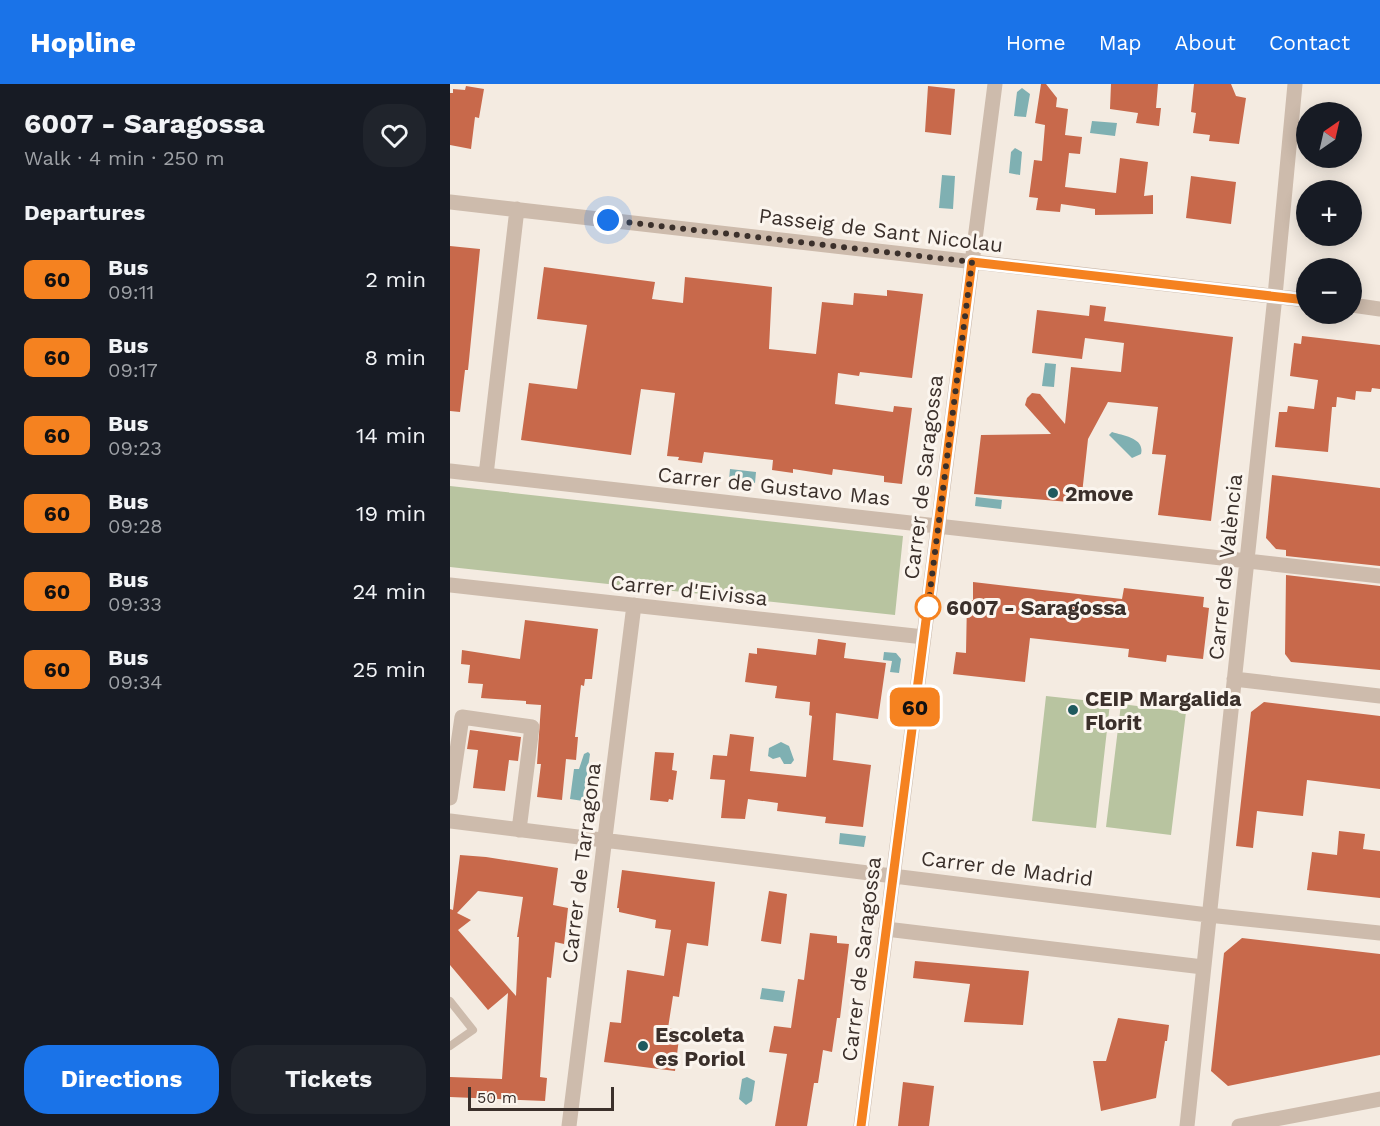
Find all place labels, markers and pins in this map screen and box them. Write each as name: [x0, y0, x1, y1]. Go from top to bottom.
place label: 2move: [1065, 481, 1133, 506]
marker: 2move: [1046, 486, 1060, 500]
marker: 6007 - Saragossa: [915, 594, 941, 620]
place label: 6007 - Saragossa: [946, 595, 1127, 620]
place label: CEIP Margalida Florit: [1085, 686, 1242, 735]
marker: CEIP Margalida Florit: [1066, 703, 1080, 717]
place label: Escoleta es Poriol: [655, 1022, 745, 1071]
marker: Escoleta es Poriol: [636, 1039, 650, 1053]

